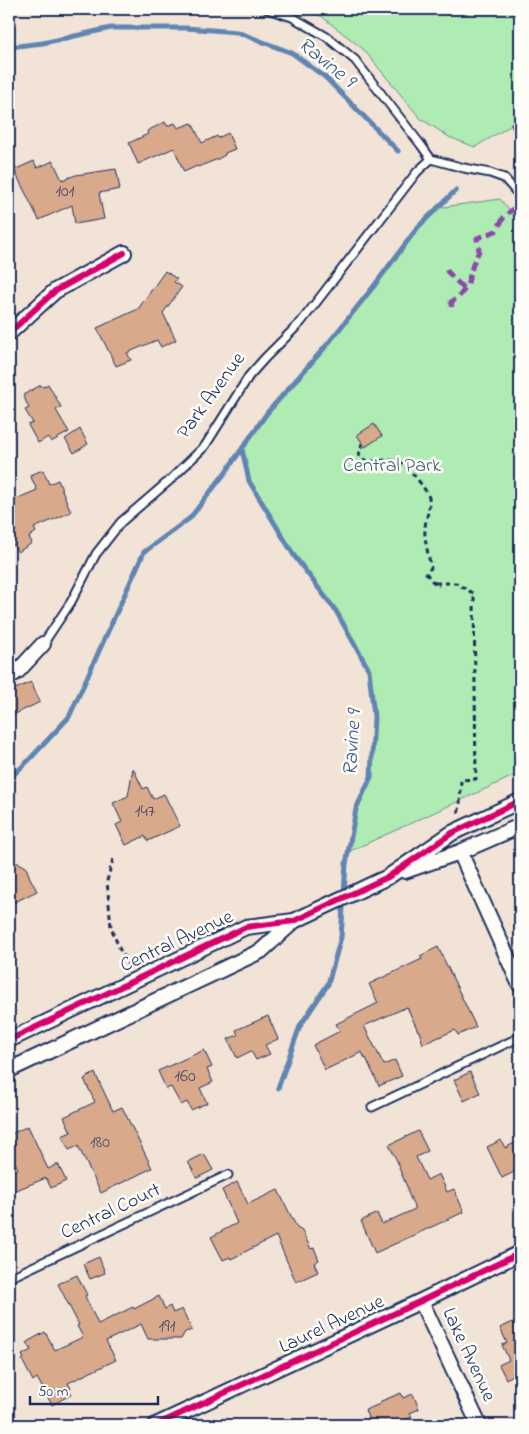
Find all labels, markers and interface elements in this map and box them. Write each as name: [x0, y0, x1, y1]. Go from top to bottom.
water label: Ravine 9: [291, 31, 363, 97]
house number: 101: [55, 179, 75, 205]
street label: Park Avenue: [171, 347, 253, 445]
park label: Central Park: [343, 452, 441, 481]
water label: Ravine 9: [336, 706, 370, 777]
house number: 147: [135, 799, 156, 825]
street label: Central Avenue: [116, 903, 238, 981]
house number: 160: [174, 1064, 196, 1090]
house number: 180: [90, 1130, 110, 1156]
street label: Central Court: [56, 1176, 166, 1248]
street label: Laurel Avenue: [275, 1288, 389, 1362]
street label: Lake Avenue: [434, 1303, 502, 1407]
house number: 191: [159, 1314, 176, 1340]
scale bar: [30, 1374, 158, 1406]
text: 50 m: [38, 1381, 69, 1403]

